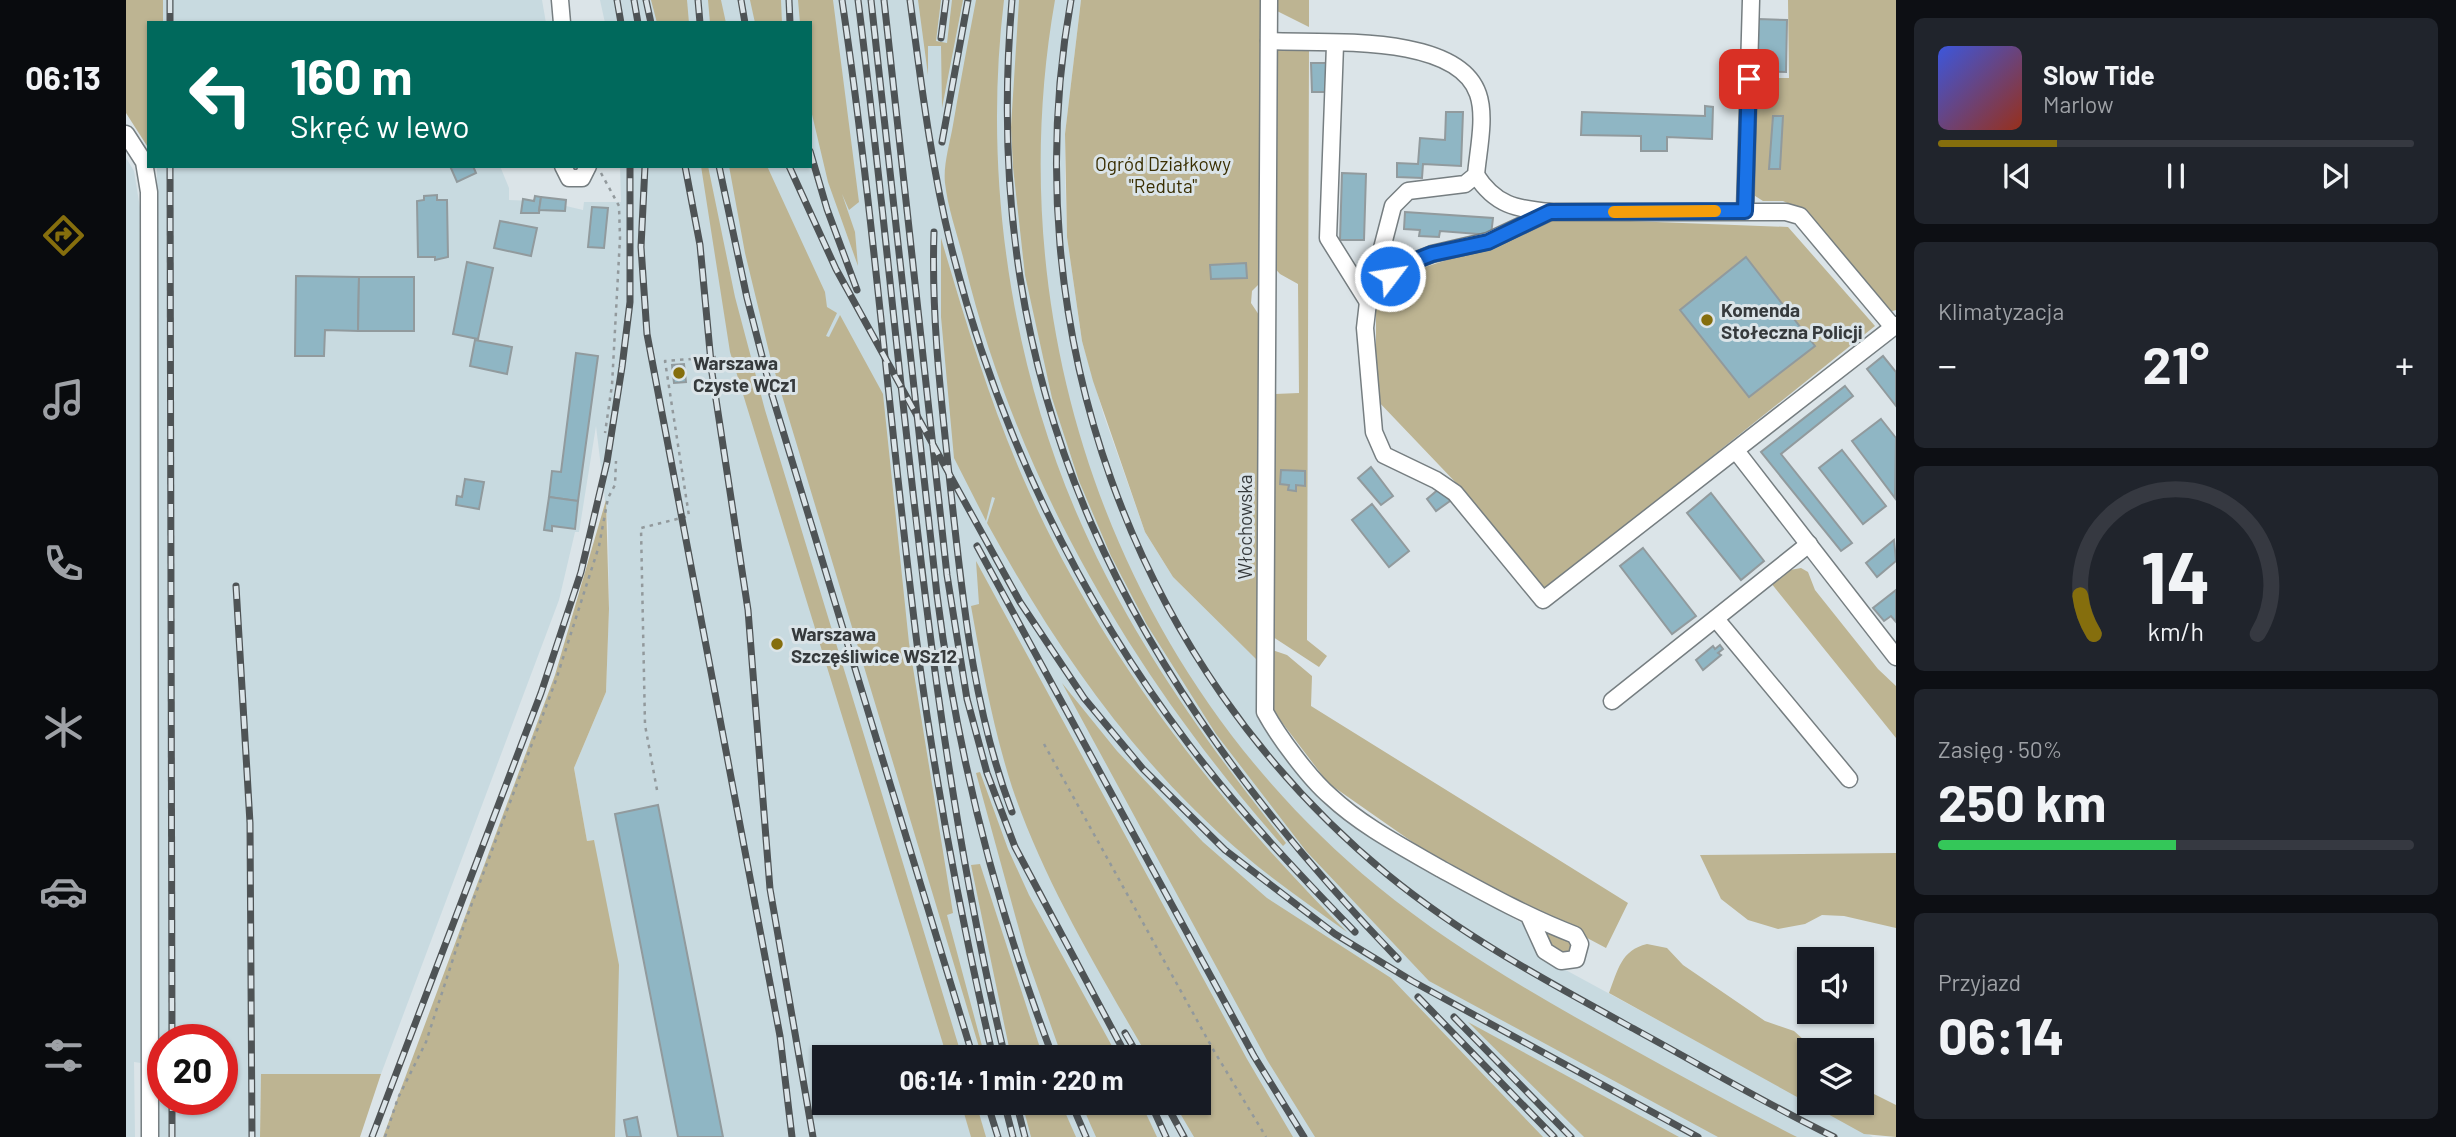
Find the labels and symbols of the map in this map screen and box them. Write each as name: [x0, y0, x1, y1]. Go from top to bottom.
pin: [1719, 49, 1779, 109]
park label: Ogród Działkowy "Reduta": [1095, 152, 1231, 197]
position arrow: [1353, 239, 1427, 313]
place label: Komenda Stołeczna Policji: [1721, 298, 1863, 343]
marker: Komenda Stołeczna Policji: [1699, 312, 1715, 328]
place label: Warszawa Czyste WCz1: [693, 351, 796, 396]
marker: Warszawa Czyste WCz1: [671, 365, 687, 381]
street label: Włochowska: [1233, 475, 1256, 579]
place label: Warszawa Szczęśliwice WSz12: [791, 622, 957, 667]
marker: Warszawa Szczęśliwice WSz12: [769, 636, 785, 652]
speed limit sign: 20: [147, 1024, 238, 1115]

